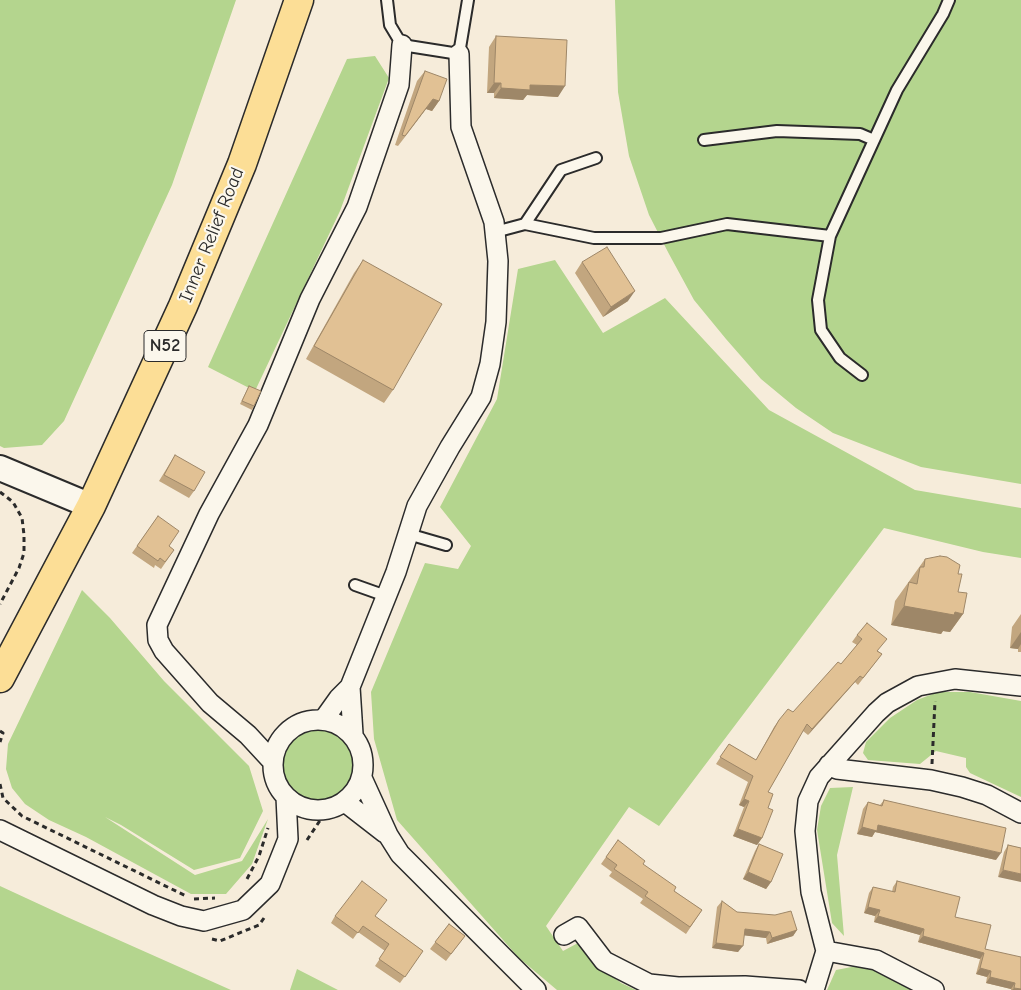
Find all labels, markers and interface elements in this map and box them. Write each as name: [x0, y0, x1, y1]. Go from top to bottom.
street label: Inner Relief Road: [175, 164, 249, 306]
road number: N52: [144, 331, 186, 362]

